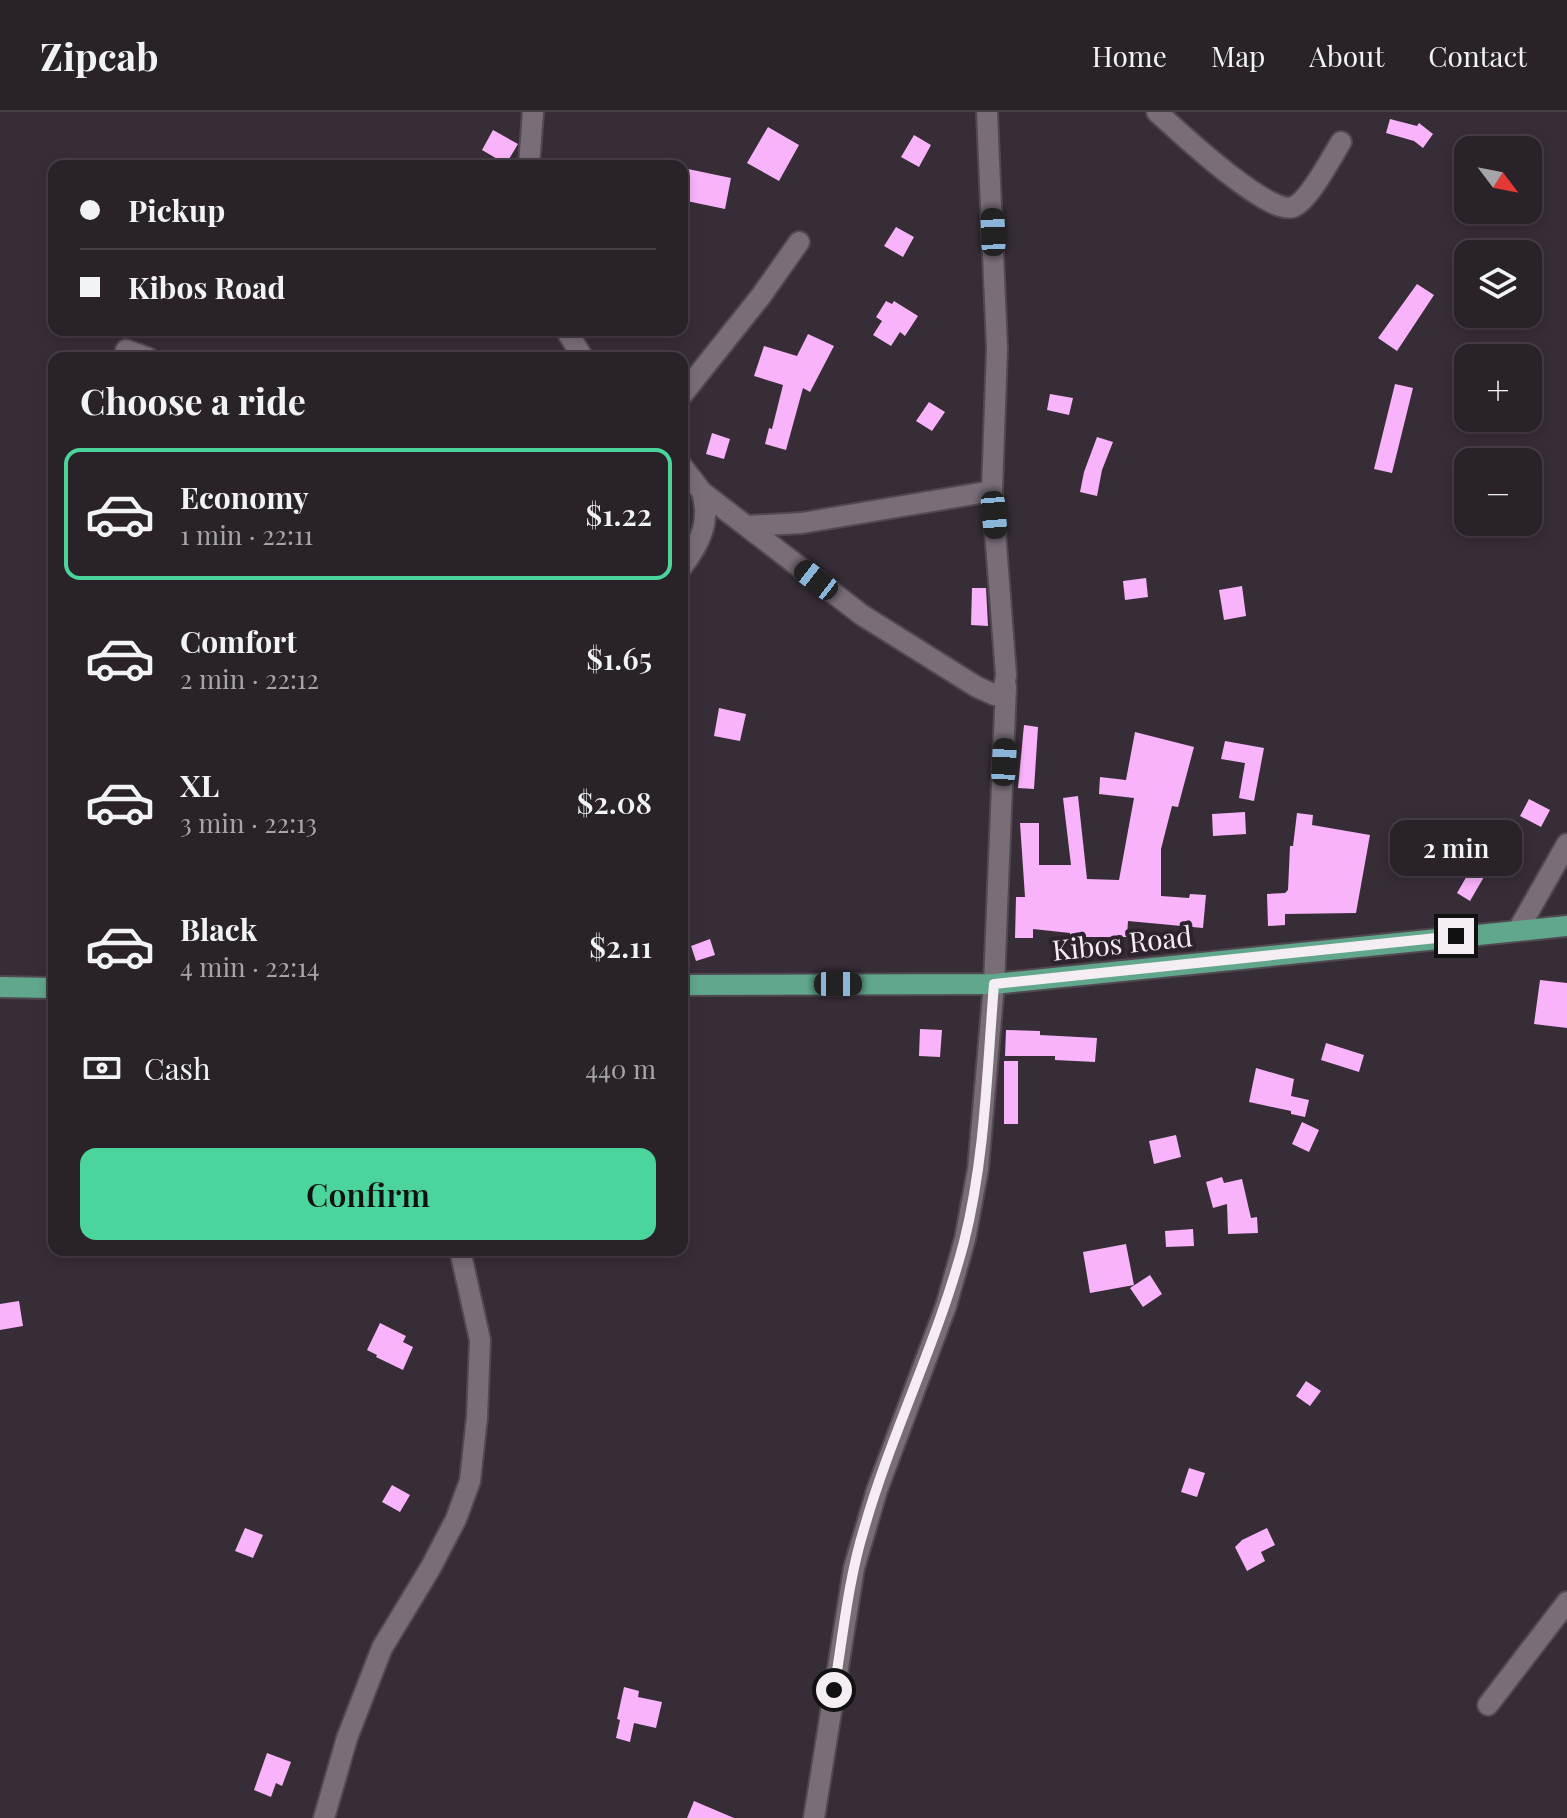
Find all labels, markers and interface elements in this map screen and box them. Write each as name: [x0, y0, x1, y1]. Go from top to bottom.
text: Zipcab: [40, 30, 158, 81]
text: Home: [1092, 37, 1167, 74]
text: Map: [1211, 37, 1265, 74]
text: About: [1309, 37, 1384, 74]
text: Contact: [1428, 37, 1527, 74]
north arrow: [1454, 136, 1542, 224]
map controls: [1454, 136, 1542, 536]
text: Pickup: [128, 190, 225, 230]
car: [980, 208, 1006, 256]
button: layers: [1454, 240, 1542, 328]
text: Kibos Road: [128, 267, 285, 307]
button: +: [1454, 344, 1542, 432]
text: Choose a ride: [80, 376, 306, 424]
button: −: [1454, 448, 1542, 536]
text: Economy: [180, 477, 309, 517]
icon: car: [84, 478, 156, 550]
car: [980, 490, 1008, 540]
text: $1.22: [585, 494, 652, 534]
text: 1 min · 22:11: [180, 517, 313, 552]
car: [790, 556, 842, 604]
text: Comfort: [180, 621, 297, 661]
icon: car: [84, 622, 156, 694]
text: $1.65: [586, 638, 652, 678]
text: 2 min · 22:12: [180, 661, 319, 696]
car: [991, 737, 1017, 787]
text: XL: [180, 765, 219, 805]
icon: car: [84, 766, 156, 838]
text: $2.08: [577, 782, 652, 822]
text: 3 min · 22:13: [180, 805, 317, 840]
callout: 2 min: [1390, 820, 1522, 876]
text: 2 min: [1423, 830, 1489, 865]
text: Black: [180, 909, 257, 949]
icon: car: [84, 910, 156, 982]
street label: Kibos Road: [1050, 916, 1194, 968]
route end: [1438, 918, 1474, 954]
text: $2.11: [589, 926, 652, 966]
text: 4 min · 22:14: [180, 949, 320, 984]
car: [814, 972, 862, 996]
icon: cash: [80, 1046, 124, 1090]
text: Cash: [144, 1048, 211, 1088]
text: 440 m: [585, 1051, 656, 1086]
button: Confirm: [80, 1148, 656, 1240]
route start: [816, 1672, 852, 1708]

